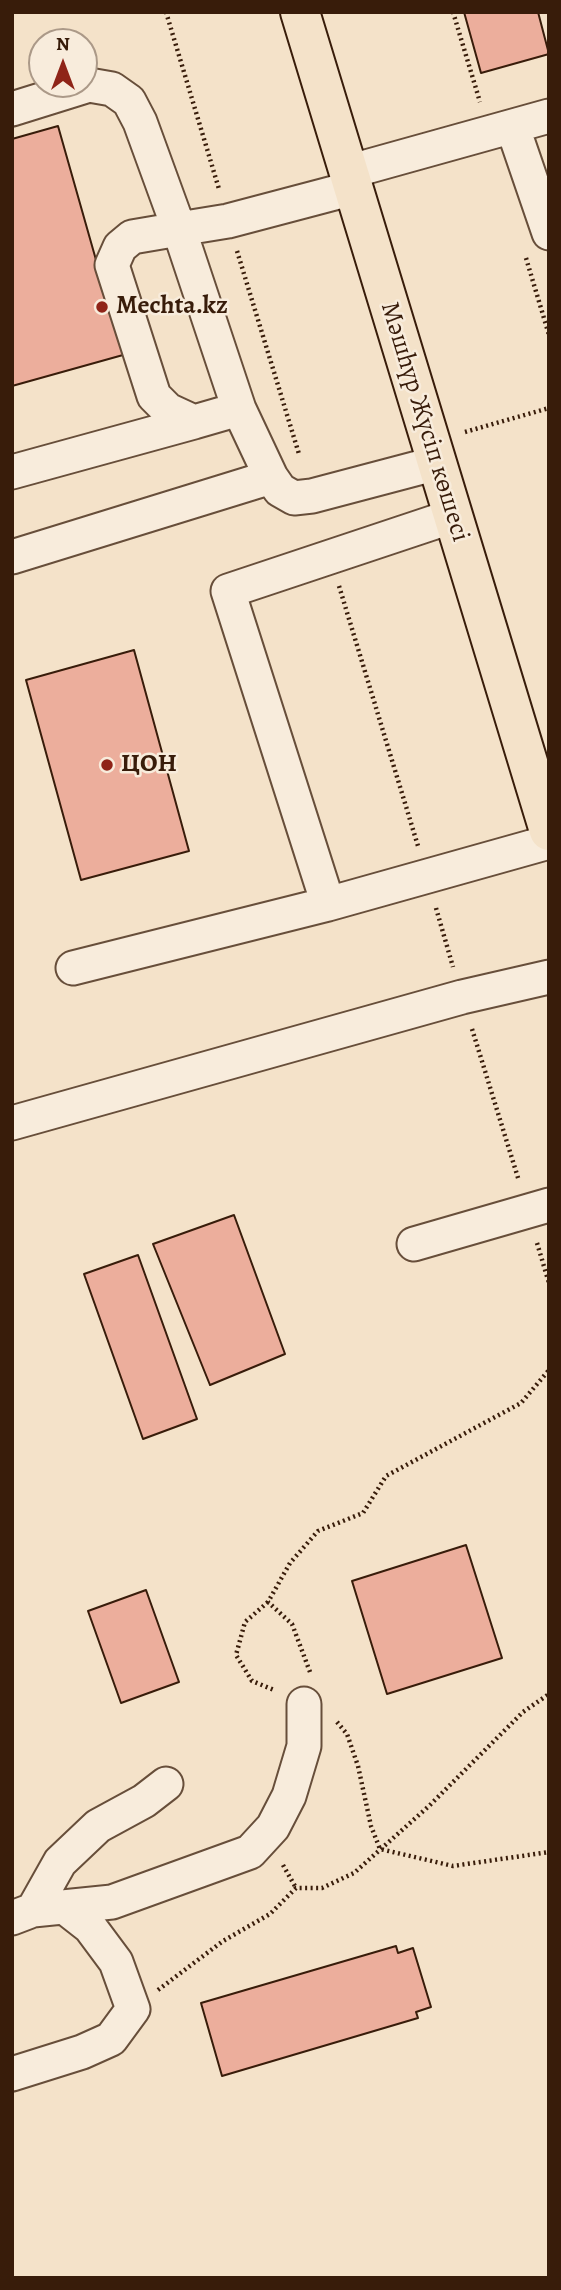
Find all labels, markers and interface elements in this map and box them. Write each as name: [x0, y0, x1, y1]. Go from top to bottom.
north arrow: [28, 28, 98, 98]
text: N: [56, 31, 70, 57]
place label: Mechta.kz: [116, 291, 228, 323]
street label: Мәшһүр Жүсіп көшесі: [373, 298, 475, 546]
marker: Mechta.kz: [94, 299, 110, 315]
place label: ЦОН: [121, 749, 177, 781]
marker: ЦОН: [99, 757, 115, 773]

